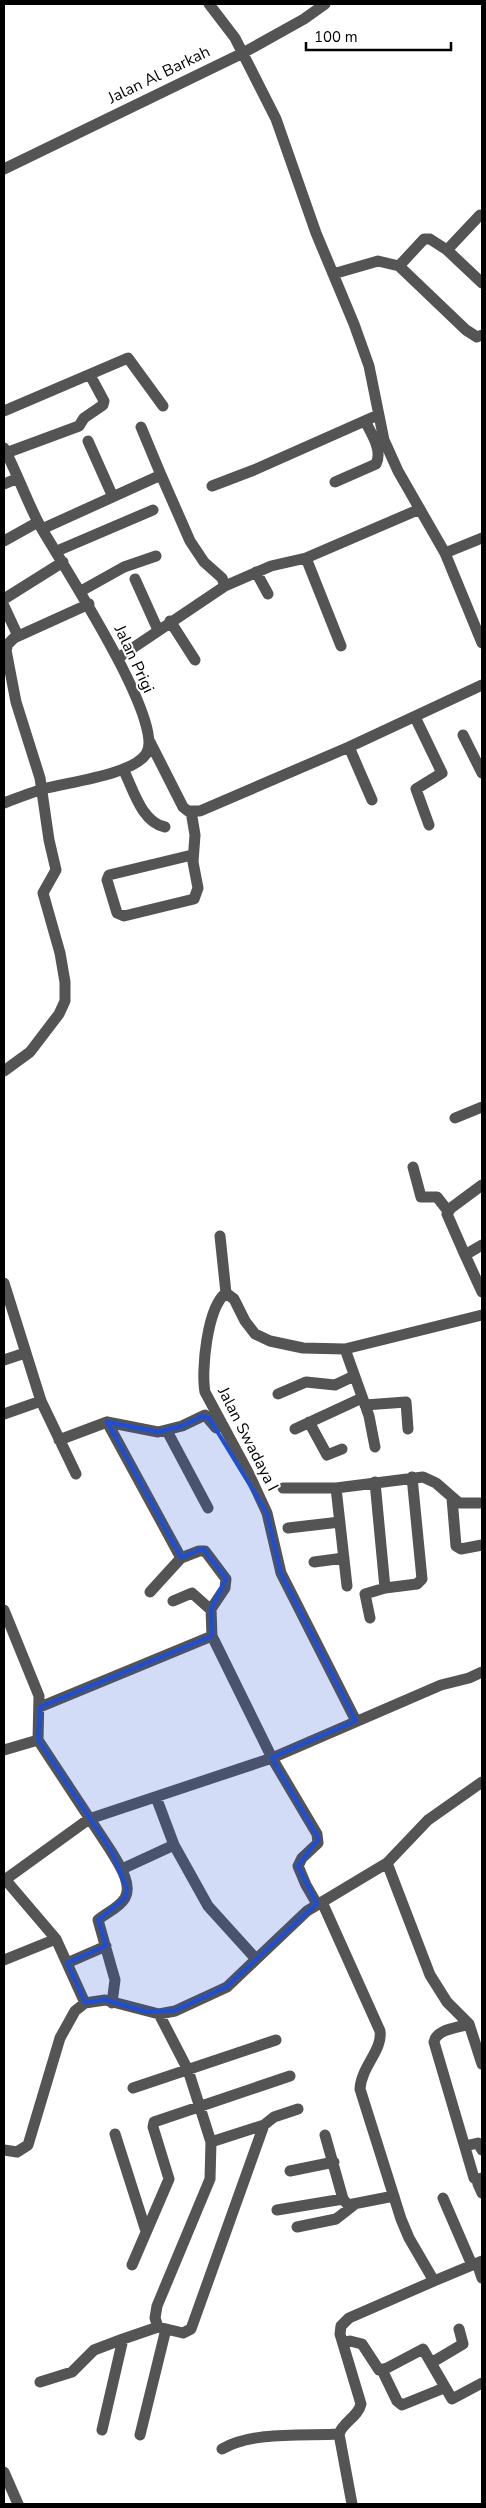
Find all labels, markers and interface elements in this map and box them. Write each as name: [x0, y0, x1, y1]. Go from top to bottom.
scale bar: [306, 20, 451, 52]
text: 100 m: [314, 27, 358, 47]
street label: Jalan Al Barkah: [103, 41, 214, 110]
street label: Jalan Prigi: [108, 621, 159, 697]
street label: Jalan Swadaya I: [212, 1382, 284, 1495]

